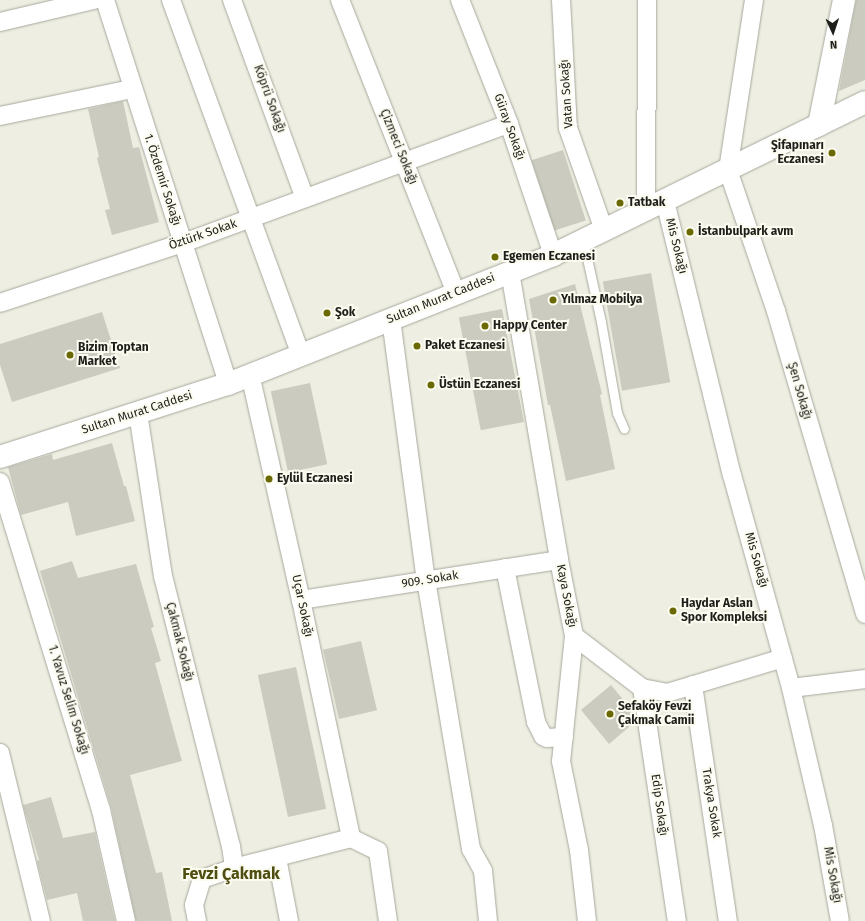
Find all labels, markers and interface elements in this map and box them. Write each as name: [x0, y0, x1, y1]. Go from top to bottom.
north arrow: [813, 12, 853, 52]
text: N: [830, 38, 838, 51]
street label: Vatan Sokağı: [557, 59, 577, 129]
street label: Köprü Sokağı: [250, 63, 288, 135]
street label: Güray Sokağı: [490, 92, 528, 162]
street label: Çizmeci Sokağı: [376, 107, 420, 187]
street label: 1. Özdemir Sokağı: [140, 132, 184, 228]
place label: Şifapınarı Eczanesi: [771, 139, 824, 167]
marker: Şifapınarı Eczanesi: [827, 148, 837, 158]
place label: Tatbak: [628, 196, 665, 210]
marker: Tatbak: [615, 198, 625, 208]
street label: Öztürk Sokak: [167, 217, 239, 253]
street label: Mis Sokağı: [662, 217, 690, 275]
place label: İstanbulpark avm: [698, 225, 793, 239]
marker: İstanbulpark avm: [685, 227, 695, 237]
place label: Egemen Eczanesi: [503, 250, 595, 264]
marker: Egemen Eczanesi: [490, 252, 500, 262]
street label: Sultan Murat Caddesi: [385, 271, 497, 327]
place label: Yılmaz Mobilya: [561, 293, 642, 307]
marker: Yılmaz Mobilya: [548, 295, 558, 305]
place label: Şok: [335, 306, 355, 320]
marker: Şok: [322, 308, 332, 318]
place label: Happy Center: [493, 319, 567, 333]
marker: Happy Center: [480, 321, 490, 331]
place label: Paket Eczanesi: [425, 339, 505, 353]
place label: Bizim Toptan Market: [78, 341, 149, 369]
marker: Paket Eczanesi: [412, 341, 422, 351]
marker: Bizim Toptan Market: [65, 350, 75, 360]
street label: Şen Sokağı: [784, 361, 814, 421]
place label: Üstün Eczanesi: [439, 378, 520, 392]
marker: Üstün Eczanesi: [426, 380, 436, 390]
street label: Sultan Murat Caddesi: [80, 388, 194, 438]
place label: Eylül Eczanesi: [277, 472, 353, 486]
marker: Eylül Eczanesi: [264, 474, 274, 484]
street label: Mis Sokağı: [741, 531, 771, 589]
street label: Kaya Sokağı: [553, 563, 579, 629]
street label: 909. Sokak: [401, 568, 459, 592]
street label: Uçar Sokağı: [288, 573, 316, 639]
place label: Haydar Aslan Spor Kompleksi: [681, 597, 767, 625]
street label: Çakmak Sokağı: [162, 601, 196, 683]
marker: Haydar Aslan Spor Kompleksi: [668, 606, 678, 616]
street label: 1. Yavuz Selim Sokağı: [45, 644, 91, 756]
place label: Sefaköy Fevzi Çakmak Camii: [618, 700, 694, 728]
marker: Sefaköy Fevzi Çakmak Camii: [605, 709, 615, 719]
street label: Trakya Sokak: [698, 767, 724, 839]
street label: Edip Sokağı: [648, 773, 670, 837]
street label: Mis Sokağı: [820, 846, 844, 904]
district label: Fevzi Çakmak: [182, 864, 280, 884]

